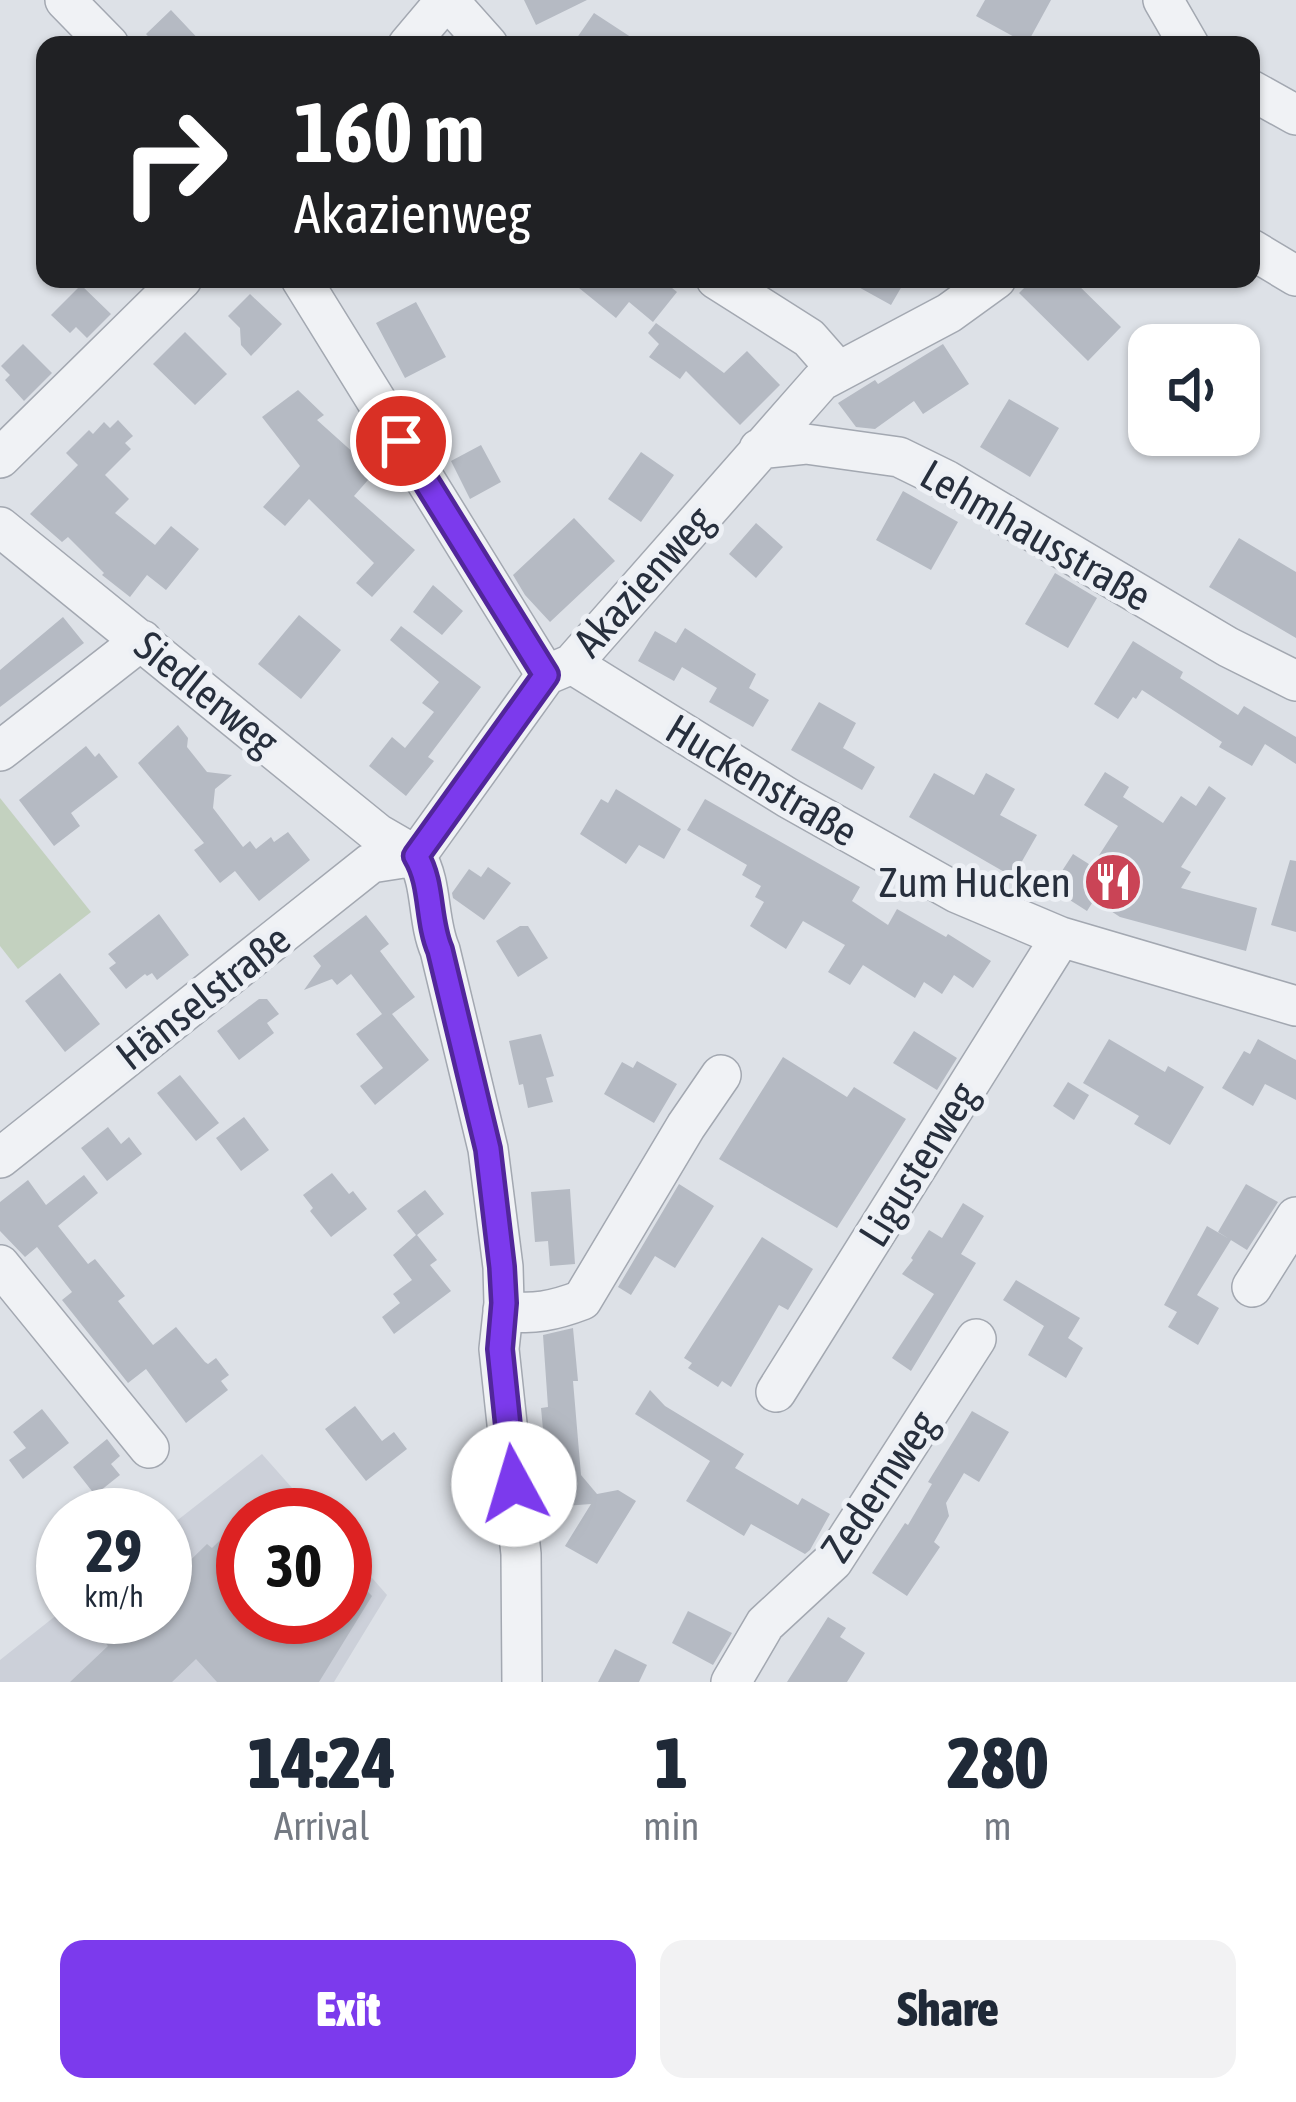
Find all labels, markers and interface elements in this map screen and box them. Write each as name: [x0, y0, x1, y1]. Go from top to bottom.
icon: right: [96, 84, 252, 240]
text: 160 m: [294, 84, 484, 180]
text: Akazienweg: [294, 183, 531, 244]
map controls: [1128, 324, 1260, 456]
button: sound: [1128, 324, 1260, 456]
pin: [350, 390, 452, 492]
icon: arrive: [368, 408, 434, 474]
street label: Lehmhausstraße: [912, 450, 1160, 620]
street label: Akazienweg: [563, 496, 723, 666]
street label: Siedlerweg: [126, 621, 288, 765]
street label: Huckenstraße: [658, 704, 866, 856]
restaurant icon: Zum Hucken: [1082, 851, 1144, 913]
place label: Zum Hucken: [879, 858, 1071, 906]
street label: Hänselstraße: [107, 915, 299, 1079]
street label: Ligusterweg: [849, 1073, 987, 1255]
street label: Zedernweg: [811, 1402, 947, 1570]
position arrow: [451, 1421, 577, 1547]
speed limit sign: 30: [216, 1488, 372, 1644]
text: 29: [86, 1516, 142, 1585]
text: km/h: [84, 1579, 144, 1613]
text: 14:24: [248, 1721, 396, 1803]
text: 1: [654, 1721, 688, 1803]
text: 280: [947, 1721, 1048, 1803]
text: Arrival: [274, 1804, 369, 1848]
text: min: [643, 1804, 699, 1848]
text: m: [984, 1804, 1012, 1848]
button: Exit: [60, 1940, 636, 2078]
button: Share: [660, 1940, 1236, 2078]

